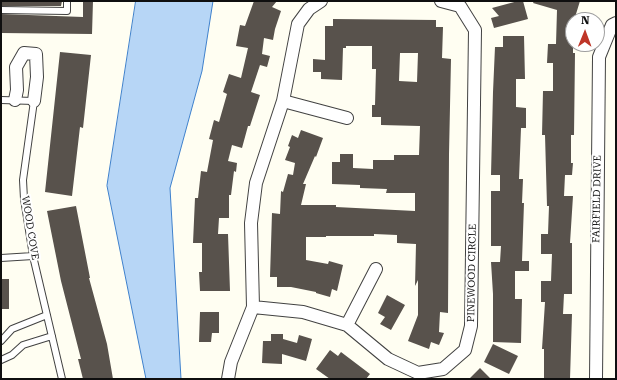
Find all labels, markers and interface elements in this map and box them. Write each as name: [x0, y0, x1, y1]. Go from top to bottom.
north arrow: [565, 12, 605, 52]
text: N: [581, 14, 590, 27]
street label: FAIRFIELD DRIVE: [590, 155, 604, 243]
street label: WOOD COVE: [19, 195, 41, 261]
street label: PINEWOOD CIRCLE: [465, 224, 479, 322]

